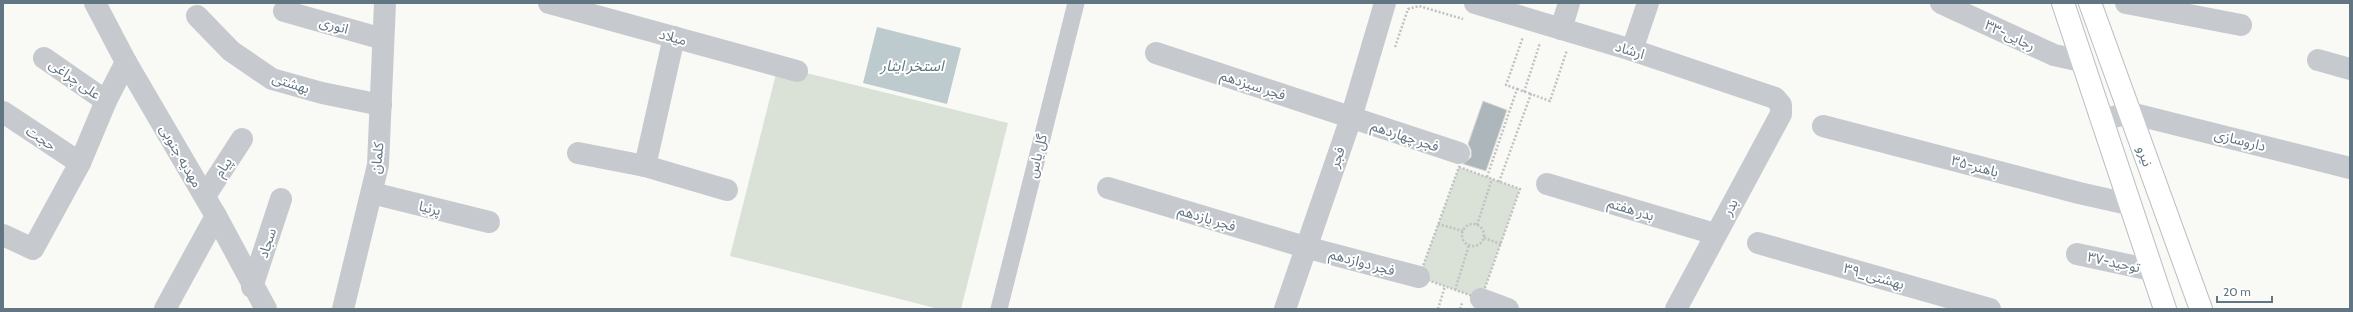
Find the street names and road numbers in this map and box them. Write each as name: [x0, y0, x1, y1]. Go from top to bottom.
street label: انوری: [317, 12, 351, 38]
street label: ۳۳-رجایی: [1982, 16, 2038, 54]
street label: میلاد: [657, 25, 689, 49]
street label: ارشاد: [1613, 37, 1647, 63]
street label: علی چراغی: [45, 55, 104, 104]
street label: فجر سیزدهم: [1217, 66, 1288, 106]
street label: بهشتی: [270, 69, 312, 98]
street label: فجر چهاردهم: [1368, 117, 1441, 157]
street label: مهدیه جنوبی: [156, 121, 206, 191]
street label: حجت: [22, 122, 60, 154]
street label: داروسازی: [2212, 125, 2268, 155]
street label: گل یاس: [1023, 132, 1051, 180]
street label: کلمان: [366, 141, 388, 175]
street label: نیرو: [2133, 143, 2157, 169]
street label: فجر: [1325, 144, 1349, 171]
street label: ۳۵-باهنر: [1949, 151, 2001, 181]
street label: پیام: [210, 154, 238, 181]
street label: بدر هفتم: [1605, 193, 1657, 227]
street label: بدر: [1718, 195, 1742, 219]
street label: پرنیا: [417, 197, 443, 221]
street label: فجر یازدهم: [1175, 201, 1238, 237]
street label: سجاد: [254, 226, 280, 260]
street label: فجر دوازدهم: [1327, 245, 1397, 281]
street label: ۳۷-توحید: [2086, 248, 2142, 276]
street label: ۳۹_بهشتی: [1842, 259, 1907, 293]

